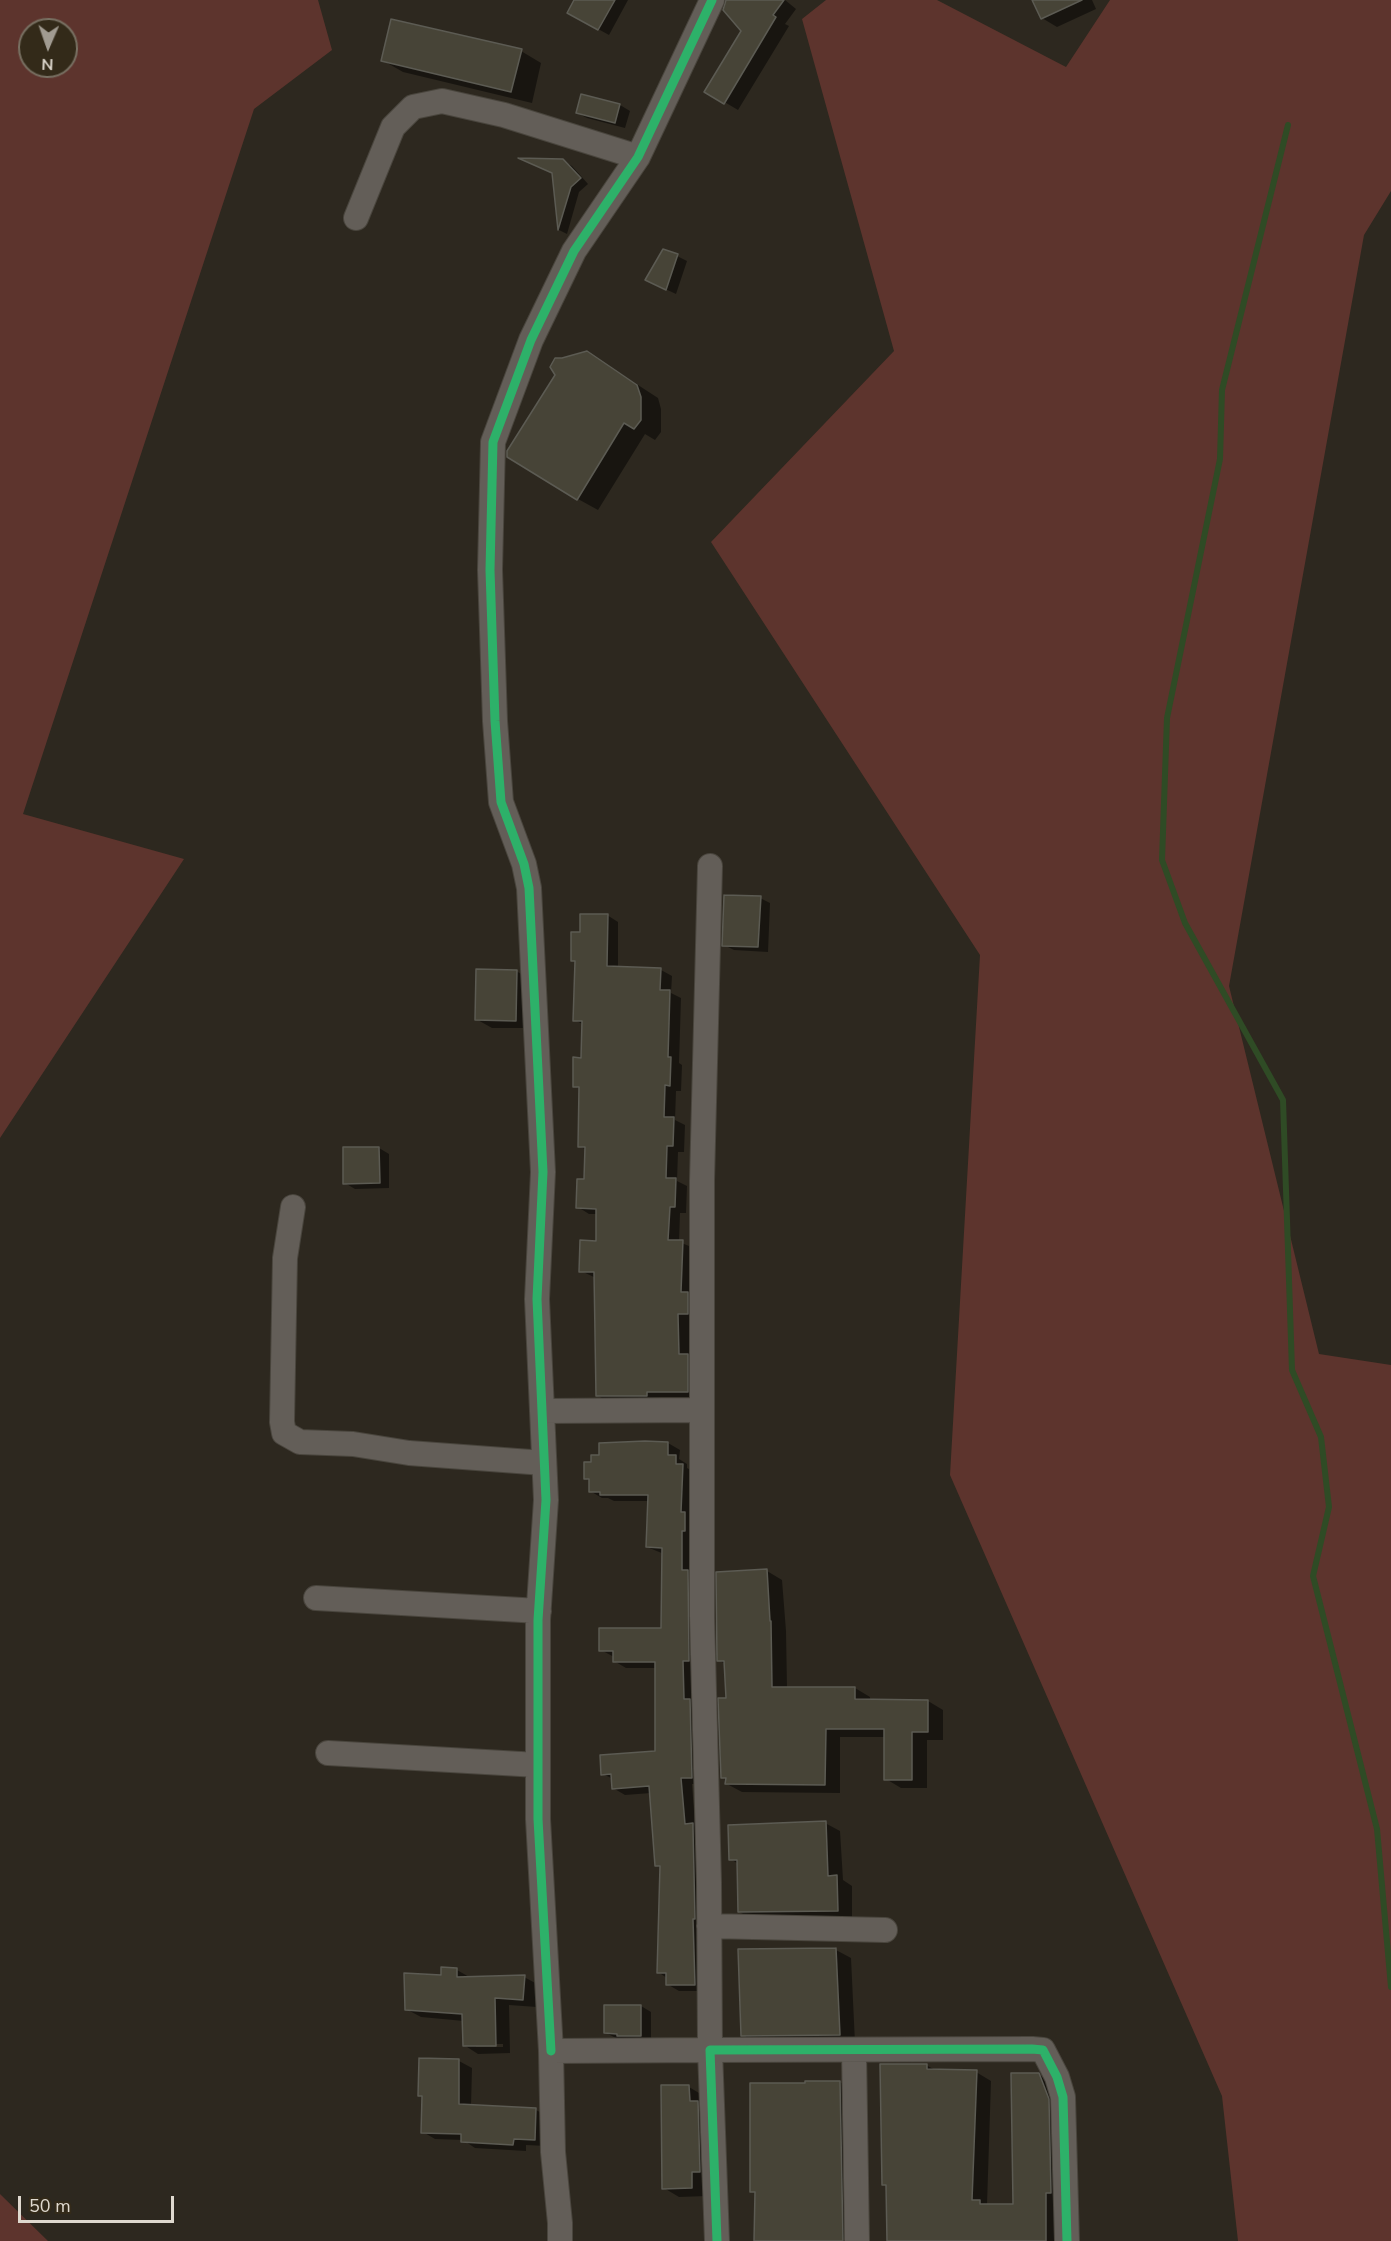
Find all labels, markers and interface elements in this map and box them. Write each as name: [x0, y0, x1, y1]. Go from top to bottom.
north arrow: [18, 18, 78, 78]
text: N: [41, 53, 54, 75]
scale bar: [21, 2184, 177, 2222]
text: 50 m: [29, 2194, 71, 2218]

